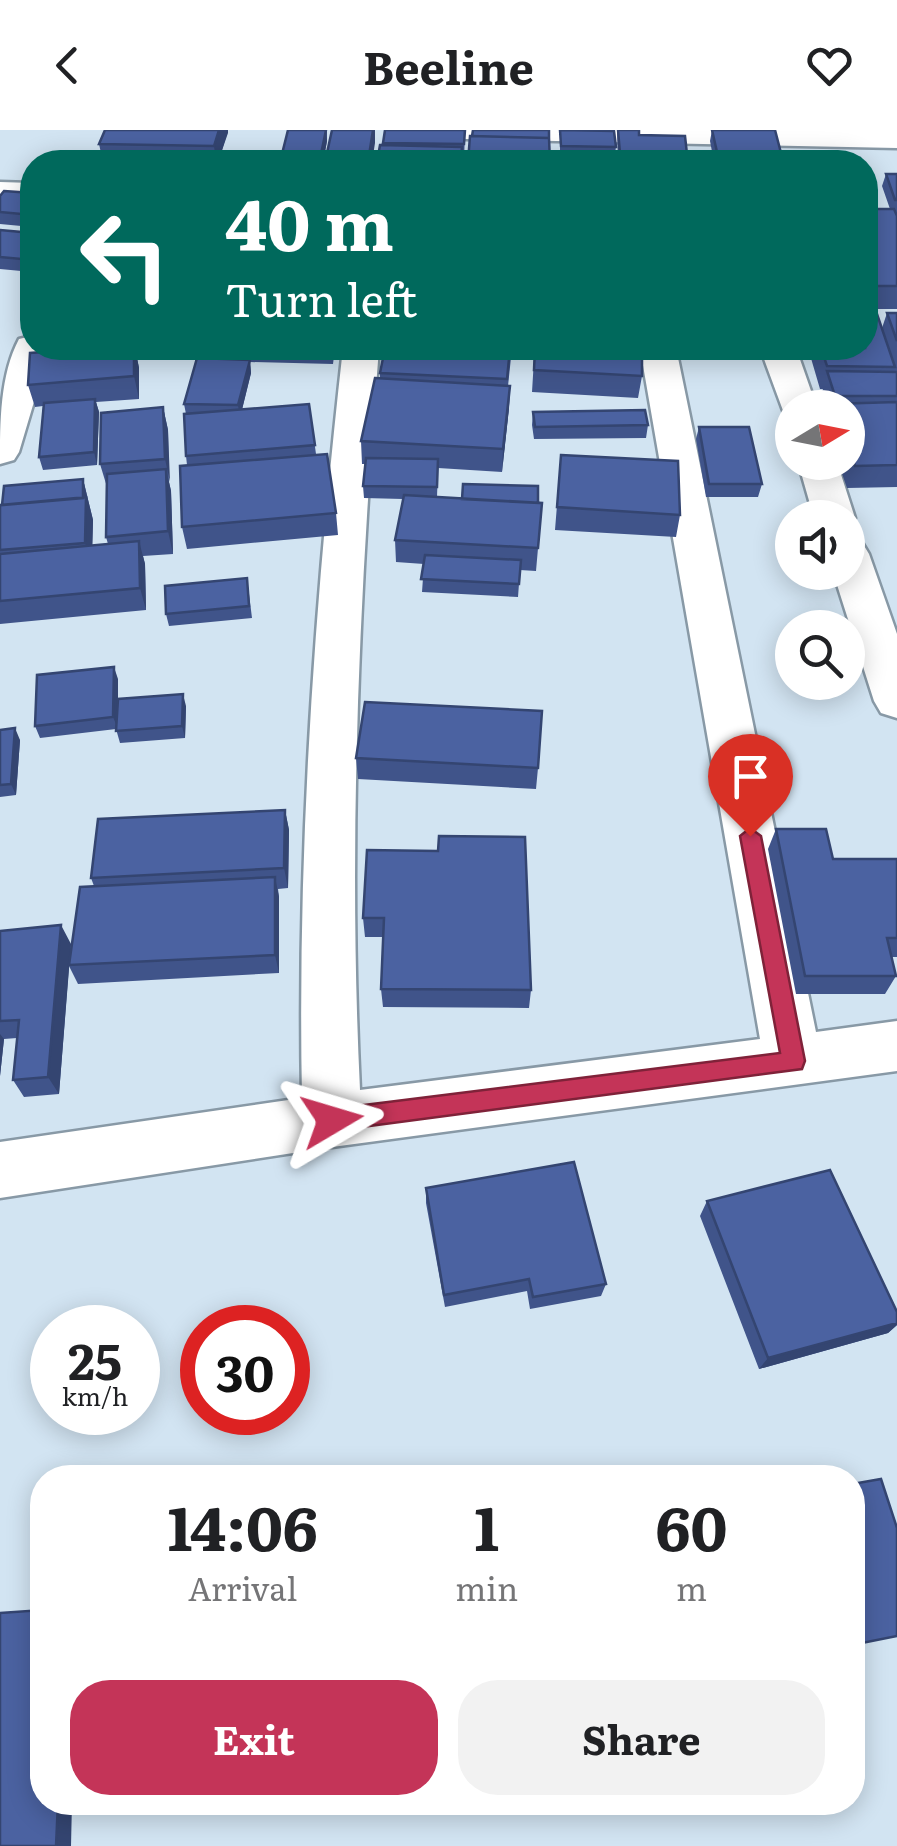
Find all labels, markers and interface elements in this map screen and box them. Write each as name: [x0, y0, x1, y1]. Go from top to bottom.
text: Beeline: [363, 32, 534, 99]
icon: back: [40, 38, 95, 93]
icon: heart: [802, 38, 857, 93]
text: 40 m: [225, 169, 394, 273]
icon: left: [60, 190, 190, 320]
text: Turn left: [225, 264, 417, 331]
north arrow: [775, 390, 865, 480]
map controls: [775, 390, 865, 700]
button: sound: [775, 500, 865, 590]
button: search: [775, 610, 865, 700]
pin: [708, 734, 793, 837]
icon: arrive: [723, 749, 778, 804]
position arrow: [280, 1068, 384, 1172]
speed limit sign: 30: [180, 1305, 310, 1435]
text: 25: [68, 1321, 122, 1395]
text: km/h: [62, 1377, 128, 1414]
text: 14:06: [167, 1480, 318, 1569]
text: 1: [474, 1480, 499, 1569]
text: 60: [656, 1480, 728, 1569]
text: Arrival: [188, 1563, 297, 1611]
text: min: [455, 1563, 518, 1611]
text: m: [676, 1563, 707, 1611]
button: Exit: [70, 1680, 438, 1795]
button: Share: [458, 1680, 825, 1795]

